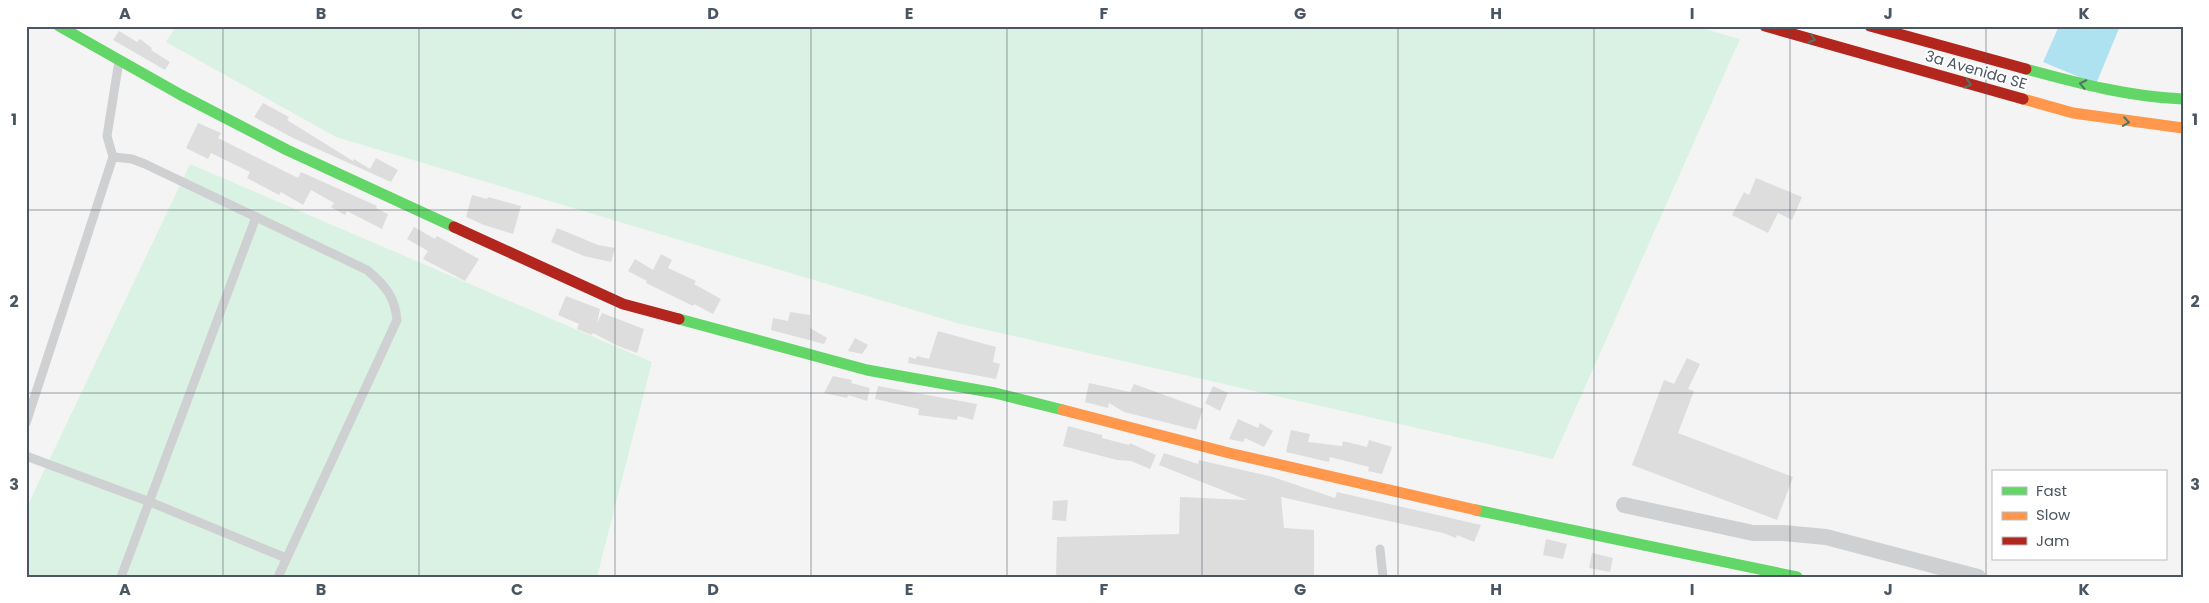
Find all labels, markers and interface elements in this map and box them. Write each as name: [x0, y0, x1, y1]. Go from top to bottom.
text: A: [119, 2, 131, 25]
text: B: [316, 2, 326, 25]
text: C: [511, 2, 523, 25]
text: D: [707, 2, 719, 25]
text: E: [905, 2, 913, 25]
text: F: [1100, 2, 1109, 25]
text: G: [1294, 2, 1306, 25]
text: H: [1490, 2, 1502, 25]
text: I: [1690, 2, 1694, 25]
text: J: [1883, 2, 1893, 25]
text: K: [2078, 2, 2090, 25]
one-way arrow: [1807, 34, 1816, 44]
street label: 3a Avenida SE: [1923, 45, 2029, 94]
one-way arrow: [1964, 78, 1972, 88]
one-way arrow: [2079, 79, 2087, 90]
text: 1: [11, 108, 17, 131]
text: 1: [2192, 108, 2198, 131]
one-way arrow: [2122, 116, 2130, 126]
text: 2: [9, 290, 19, 313]
text: 2: [2190, 290, 2200, 313]
legend: [1992, 470, 2166, 560]
text: 3: [9, 473, 19, 496]
text: 3: [2190, 473, 2200, 496]
text: Fast: [2036, 480, 2067, 501]
text: Slow: [2036, 504, 2071, 525]
text: Jam: [2036, 530, 2070, 551]
text: A: [119, 578, 131, 601]
text: B: [316, 578, 326, 601]
text: C: [511, 578, 523, 601]
text: D: [707, 578, 719, 601]
text: E: [905, 578, 913, 601]
text: F: [1100, 578, 1109, 601]
text: G: [1294, 578, 1306, 601]
text: H: [1490, 578, 1502, 601]
text: I: [1690, 578, 1694, 601]
text: J: [1883, 578, 1893, 601]
text: K: [2078, 578, 2090, 601]

